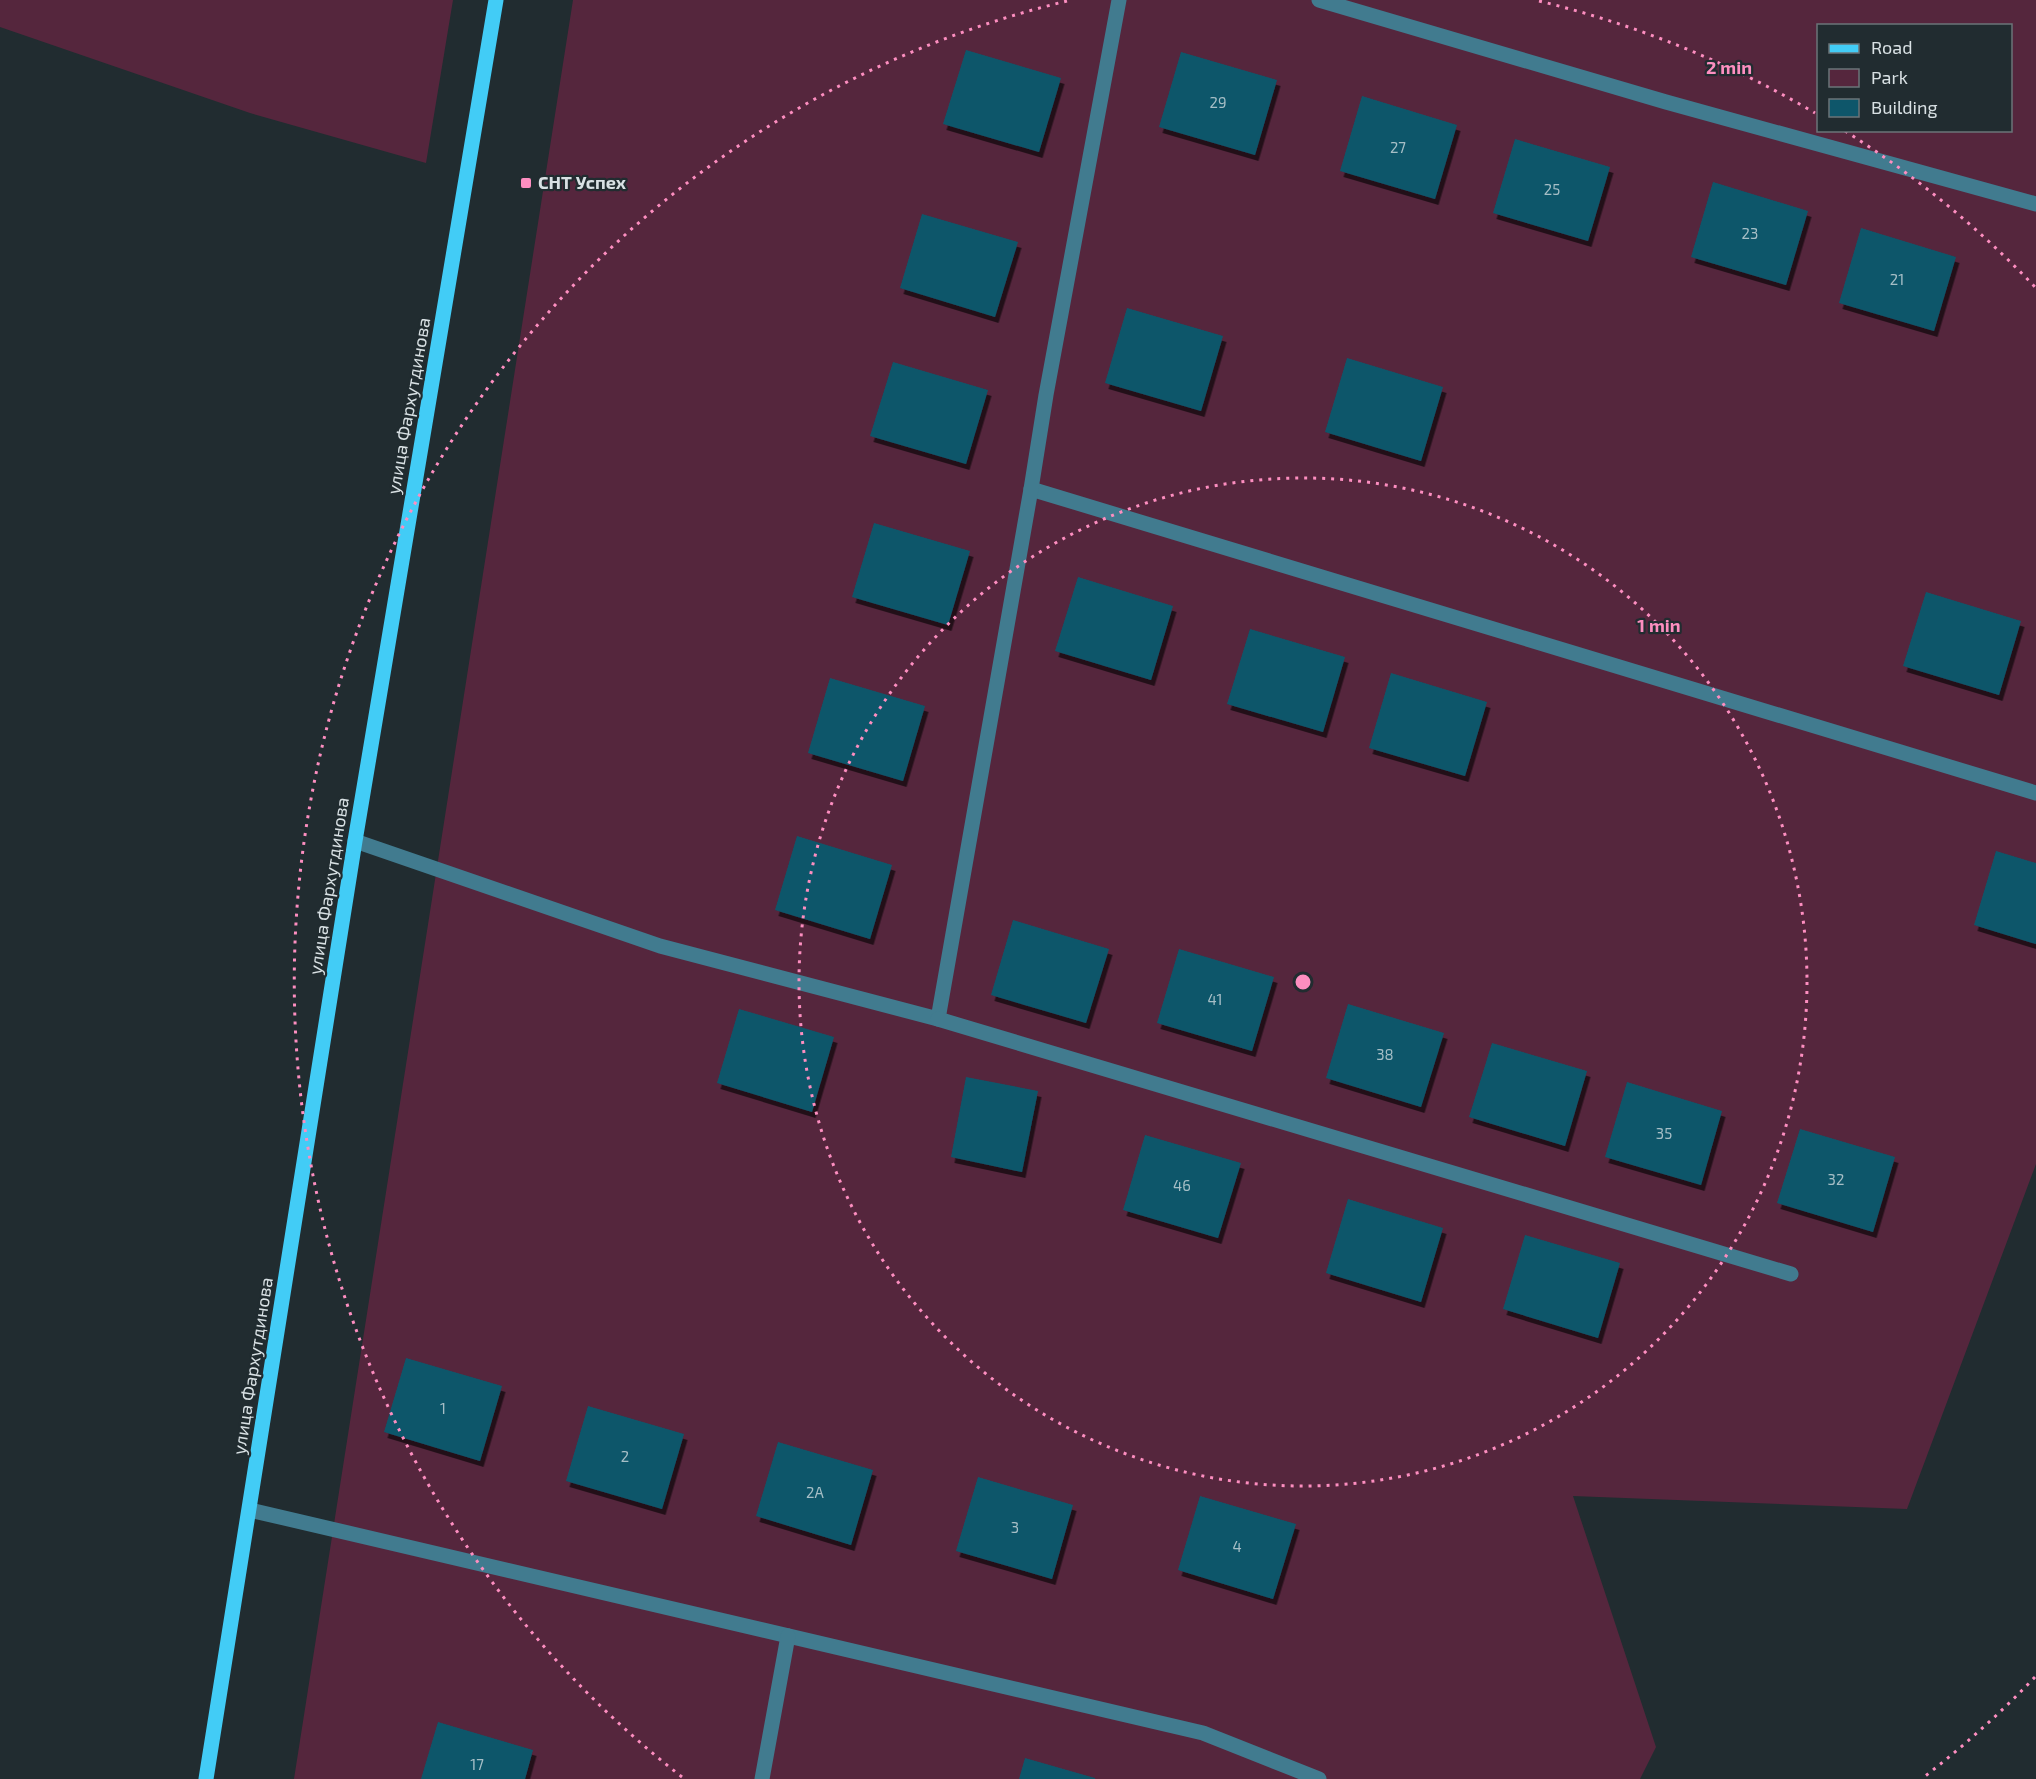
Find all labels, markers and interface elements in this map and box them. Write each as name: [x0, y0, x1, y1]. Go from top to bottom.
legend: [1817, 24, 2012, 132]
text: Road: [1871, 36, 1912, 58]
text: 2 min: [1706, 56, 1752, 78]
text: Park: [1871, 66, 1908, 88]
house number: 29: [1209, 93, 1227, 111]
text: Building: [1871, 96, 1938, 118]
house number: 27: [1390, 138, 1406, 156]
place label: СНТ Успех: [538, 171, 627, 193]
marker: СНТ Успех: [519, 176, 533, 190]
house number: 25: [1544, 180, 1560, 198]
house number: 23: [1742, 224, 1758, 242]
house number: 21: [1890, 270, 1904, 288]
street label: улица Фархутдинова: [382, 316, 434, 496]
text: 1 min: [1637, 614, 1681, 636]
street label: улица Фархутдинова: [303, 796, 353, 976]
centre of rings: [1293, 972, 1313, 992]
house number: 41: [1207, 990, 1223, 1008]
house number: 38: [1376, 1045, 1394, 1063]
house number: 35: [1656, 1124, 1672, 1142]
house number: 32: [1828, 1170, 1844, 1188]
house number: 46: [1173, 1176, 1191, 1194]
street label: улица Фархутдинова: [227, 1276, 277, 1456]
house number: 1: [440, 1399, 446, 1417]
house number: 2: [621, 1447, 629, 1465]
house number: 2А: [806, 1483, 825, 1501]
house number: 3: [1011, 1518, 1019, 1536]
house number: 4: [1232, 1537, 1242, 1555]
house number: 17: [470, 1755, 484, 1773]

